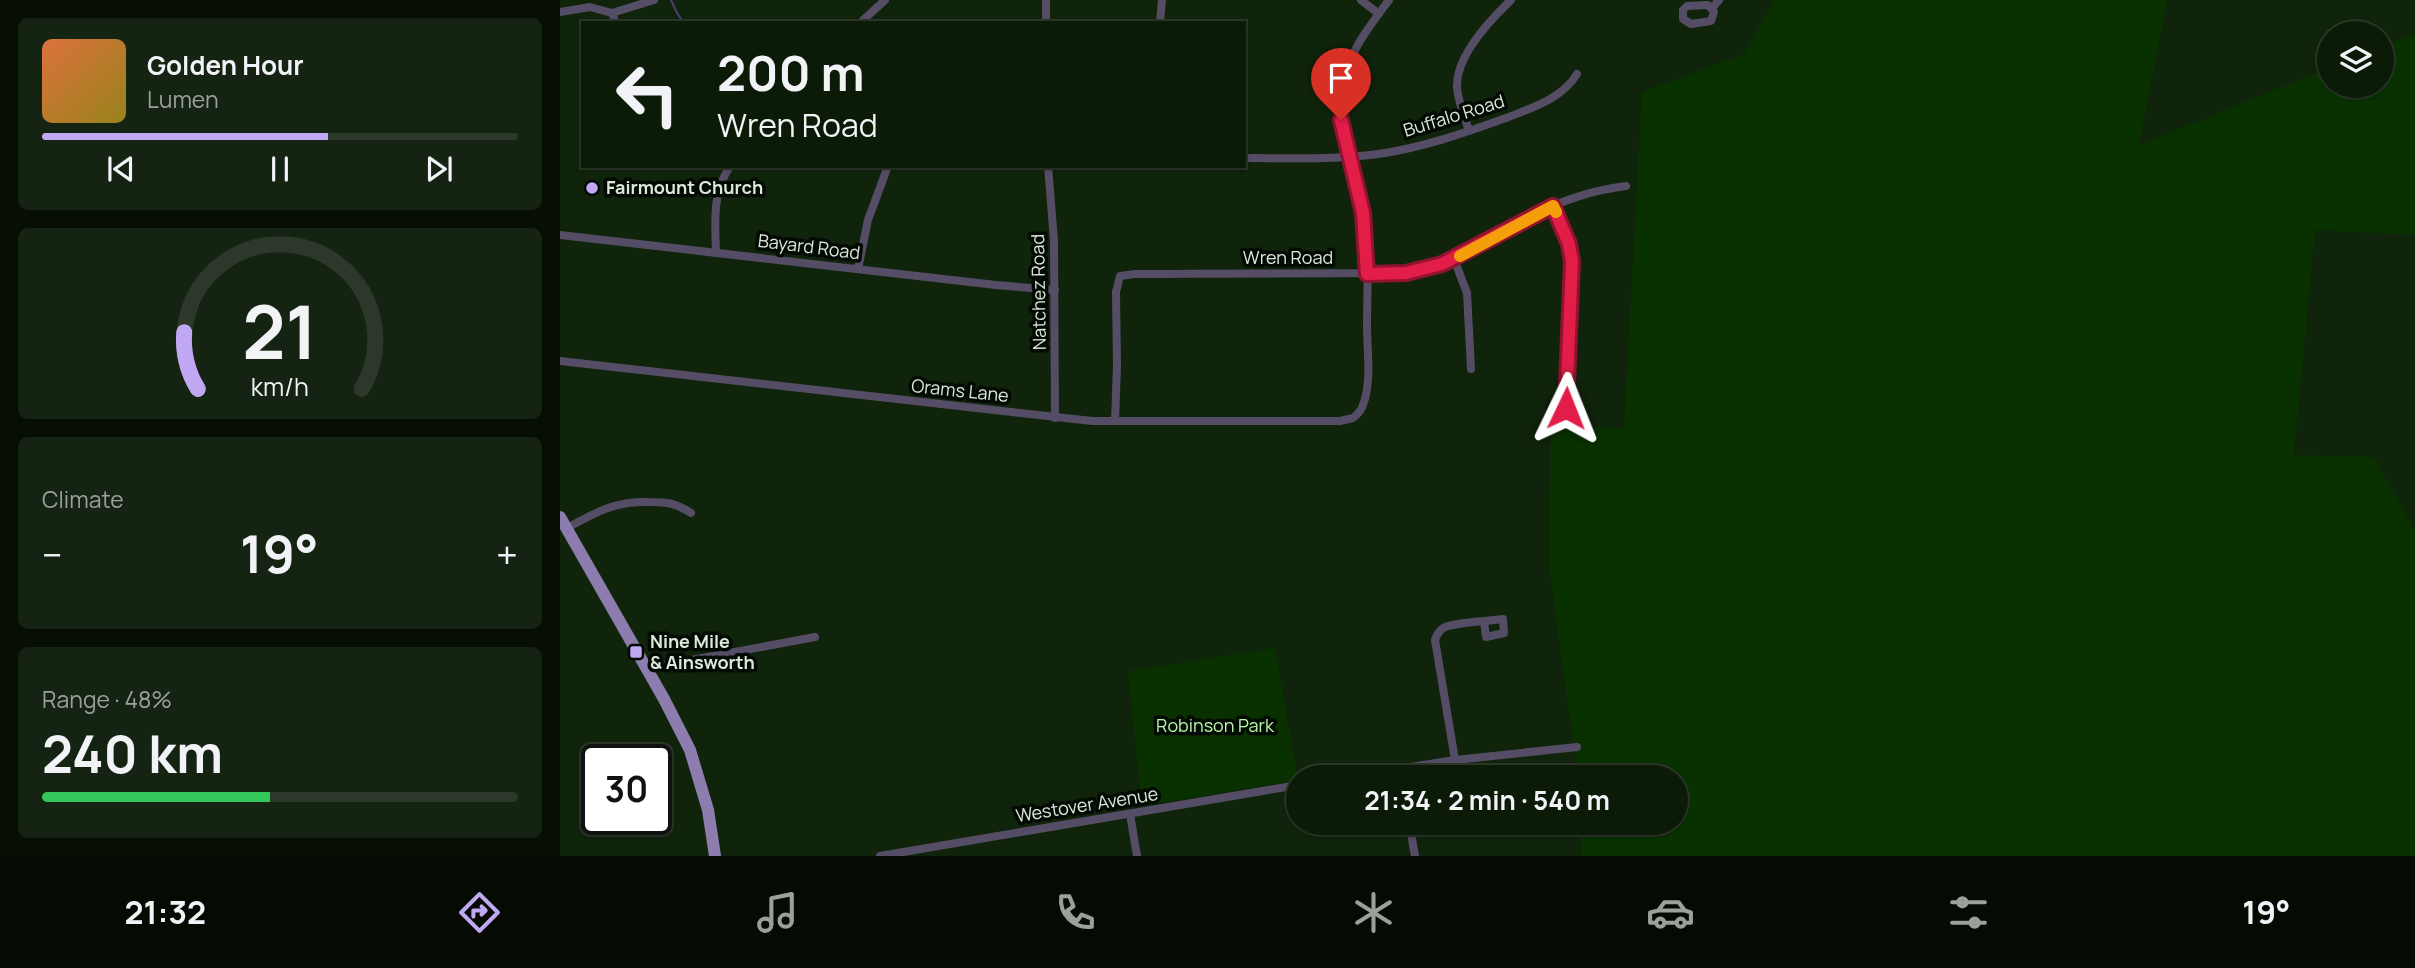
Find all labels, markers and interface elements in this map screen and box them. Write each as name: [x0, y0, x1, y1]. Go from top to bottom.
map controls: [2317, 21, 2394, 98]
button: layers: [2317, 21, 2394, 98]
text: 200 m: [717, 39, 865, 106]
text: Golden Hour: [147, 47, 304, 83]
pin: [1311, 48, 1371, 120]
icon: left: [602, 49, 693, 140]
icon: arrive: [1322, 59, 1360, 97]
text: Lumen: [147, 83, 219, 115]
street label: Buffalo Road: [1400, 88, 1507, 142]
text: Wren Road: [717, 103, 878, 147]
icon: previous: [102, 150, 140, 188]
icon: pause: [261, 150, 299, 188]
icon: next: [420, 150, 458, 188]
place label: Fairmount Church: [606, 175, 763, 199]
marker: Fairmount Church: [584, 180, 600, 196]
street label: Bayard Road: [757, 228, 862, 264]
street label: Natchez Road: [1025, 234, 1051, 350]
street label: Wren Road: [1243, 245, 1333, 269]
text: 21: [242, 282, 318, 382]
text: km/h: [251, 369, 309, 404]
position arrow: [1529, 371, 1603, 445]
street label: Orams Lane: [910, 373, 1010, 407]
text: Climate: [42, 483, 124, 515]
text: 19°: [240, 518, 319, 589]
text: −: [42, 528, 63, 580]
text: +: [496, 528, 518, 580]
place label: Nine Mile & Ainsworth: [650, 629, 755, 674]
marker: Nine Mile & Ainsworth: [628, 644, 644, 660]
text: Range · 48%: [42, 683, 172, 715]
park label: Robinson Park: [1156, 713, 1275, 737]
text: 240 km: [42, 718, 223, 789]
speed limit sign: 30: [581, 744, 672, 835]
street label: Westover Avenue: [1014, 781, 1160, 827]
text: 21:34 · 2 min · 540 m: [1364, 782, 1610, 818]
icon: directions: [455, 888, 504, 937]
icon: music: [753, 888, 802, 937]
icon: phone: [1051, 888, 1100, 937]
icon: climate: [1349, 888, 1398, 937]
icon: car: [1646, 888, 1695, 937]
icon: filters: [1944, 888, 1993, 937]
text: 21:32: [124, 890, 206, 934]
text: 19°: [2242, 890, 2290, 934]

